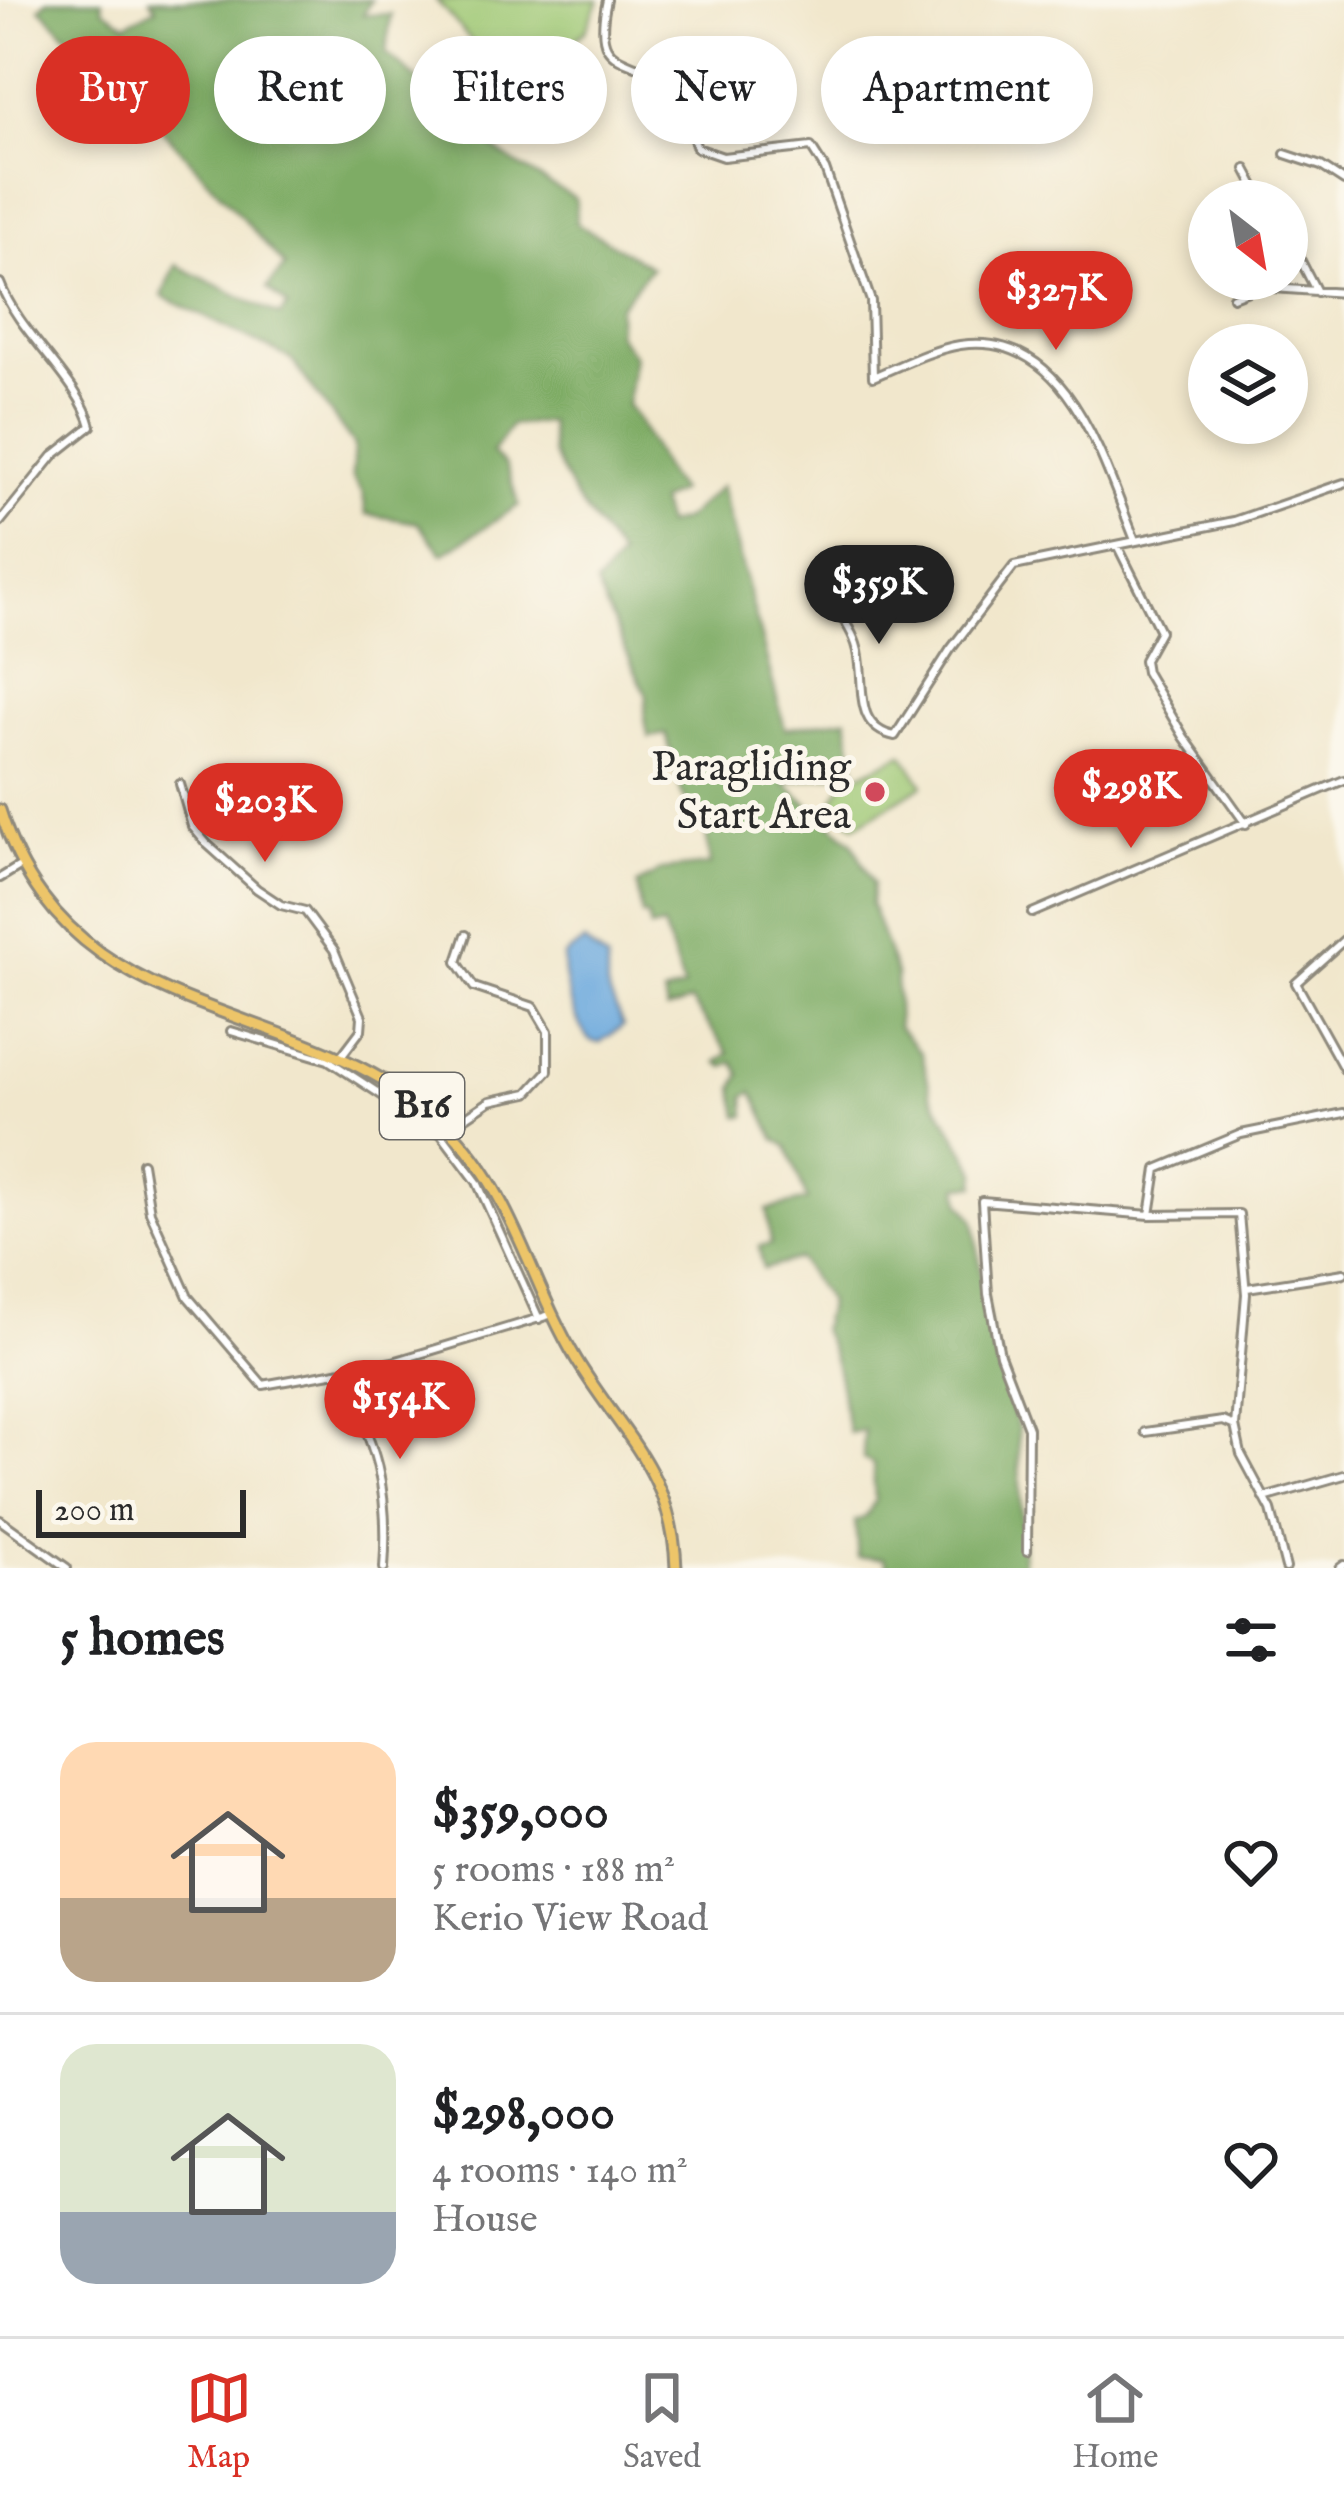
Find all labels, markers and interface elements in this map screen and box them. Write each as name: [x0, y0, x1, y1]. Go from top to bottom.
chip: Buy: [36, 36, 190, 144]
chip: Rent: [214, 36, 386, 144]
chip: Filters: [410, 36, 607, 144]
chip: New: [631, 36, 797, 144]
chip: Apartment: [821, 36, 1093, 144]
north arrow: [1188, 180, 1308, 300]
map controls: [1188, 180, 1308, 444]
pin: $327K: [972, 251, 1140, 353]
text: $327K: [1006, 265, 1106, 314]
button: layers: [1188, 324, 1308, 444]
pin: $359K: [795, 545, 963, 647]
text: $359K: [831, 559, 927, 608]
place label: Paragliding Start Area: [651, 742, 852, 843]
pin: $298K: [1047, 749, 1215, 851]
pin: $203K: [181, 763, 349, 865]
text: $298K: [1081, 763, 1181, 812]
text: $203K: [214, 777, 316, 826]
marker: Paragliding Start Area: [862, 779, 888, 805]
road number: B16: [380, 1073, 464, 1139]
pin: $154K: [316, 1360, 484, 1462]
text: $154K: [351, 1374, 449, 1423]
scale bar: [36, 1484, 246, 1537]
text: 200 m: [54, 1490, 135, 1532]
icon: filters: [1218, 1607, 1284, 1673]
text: 5 homes: [60, 1608, 225, 1673]
text: $359,000: [432, 1781, 609, 1846]
icon: home: [156, 1790, 300, 1934]
icon: heart: [1218, 1829, 1284, 1895]
text: 5 rooms · 188 m²: [432, 1846, 675, 1895]
text: Kerio View Road: [432, 1895, 708, 1944]
text: $298,000: [432, 2082, 615, 2147]
icon: home: [156, 2092, 300, 2236]
icon: heart: [1218, 2131, 1284, 2197]
text: 4 rooms · 140 m²: [432, 2147, 688, 2196]
text: House: [432, 2196, 538, 2245]
tab: Map: [186, 2365, 252, 2479]
tab: Saved: [623, 2365, 701, 2479]
tab: Home: [1072, 2365, 1158, 2479]

